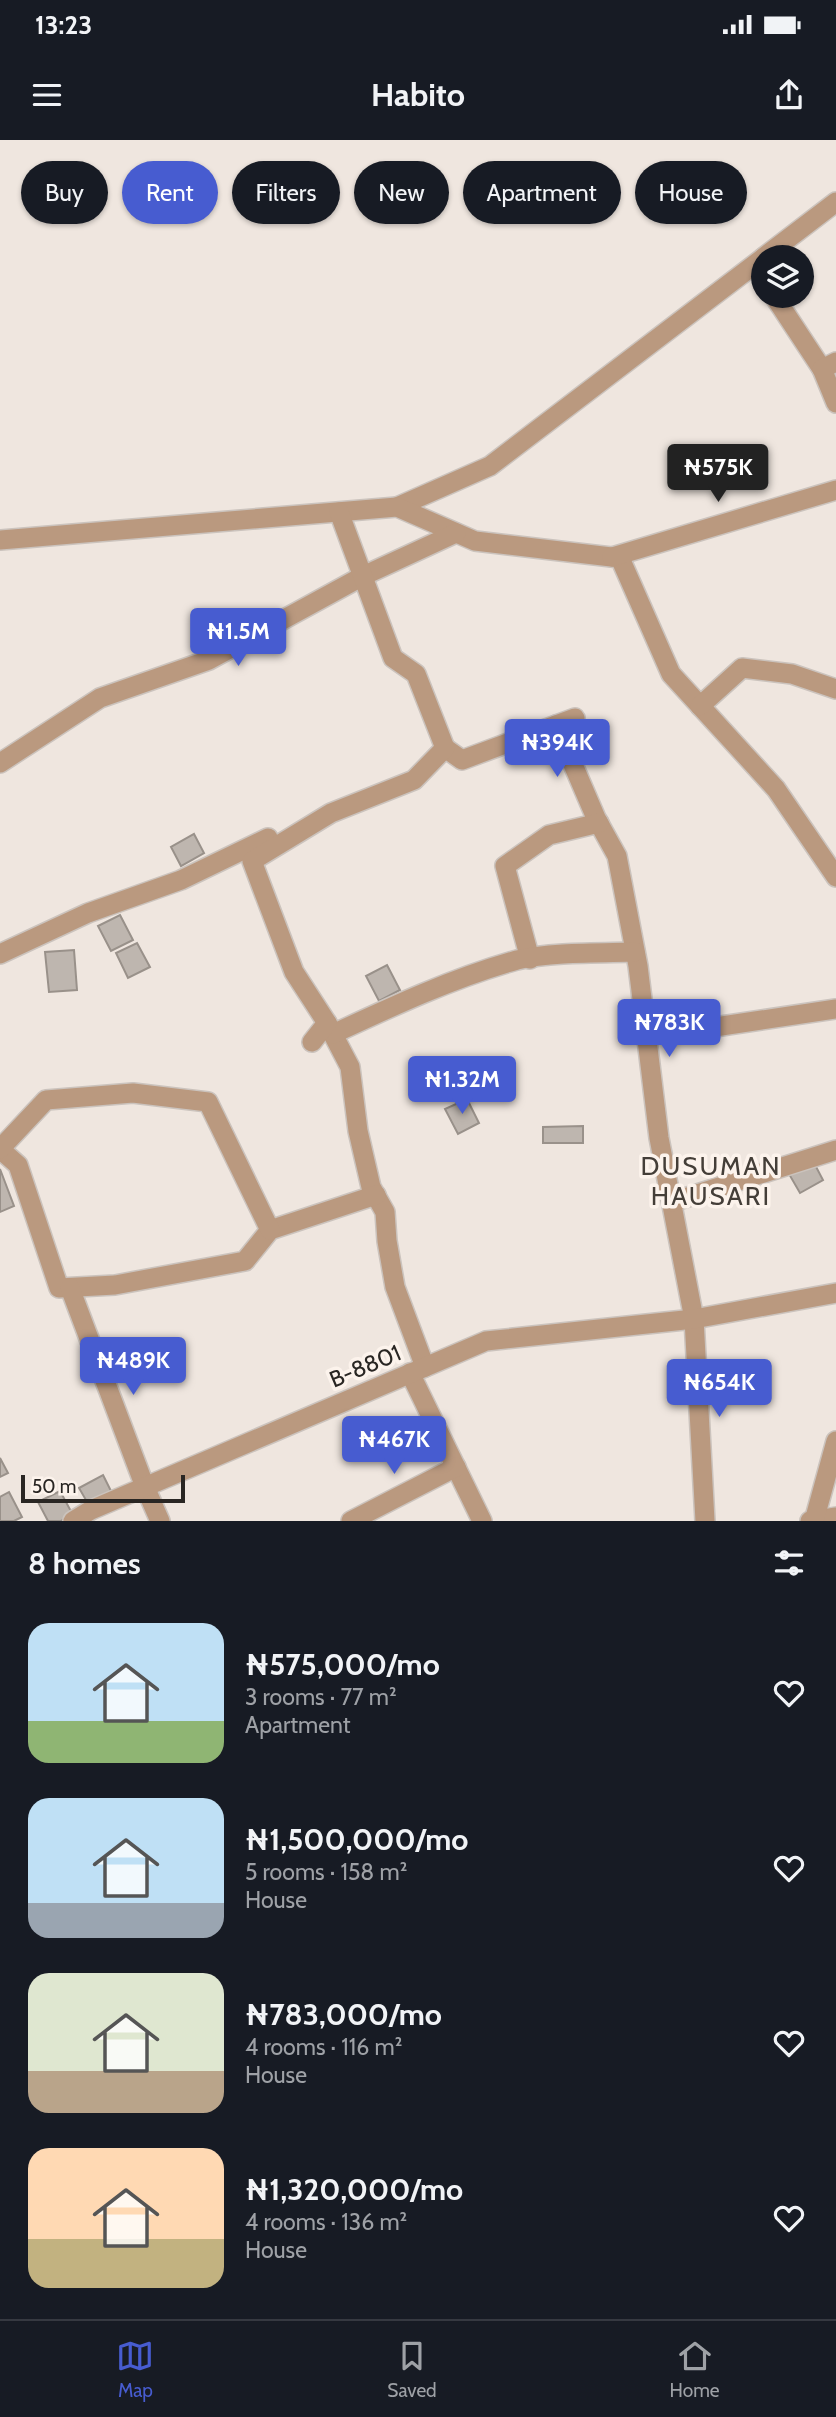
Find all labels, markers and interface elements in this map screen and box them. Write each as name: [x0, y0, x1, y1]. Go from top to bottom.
text: 13:23: [35, 9, 92, 41]
text: Habito: [371, 75, 465, 114]
icon: menu: [28, 76, 66, 114]
icon: share: [770, 76, 808, 114]
chip: Buy: [21, 161, 108, 224]
chip: Rent: [122, 161, 218, 224]
chip: Filters: [232, 161, 340, 224]
chip: New: [354, 161, 449, 224]
chip: Apartment: [463, 161, 621, 224]
chip: House: [635, 161, 747, 224]
map controls: [751, 245, 814, 308]
button: layers: [751, 245, 814, 308]
pin: ₦575K: [669, 444, 767, 504]
text: ₦575K: [683, 453, 753, 481]
pin: ₦1.5M: [189, 608, 287, 668]
text: ₦1.5M: [206, 617, 270, 645]
pin: ₦394K: [508, 720, 606, 779]
text: ₦394K: [521, 728, 593, 756]
pin: ₦783K: [620, 1000, 718, 1059]
text: ₦783K: [633, 1008, 705, 1036]
pin: ₦1.32M: [405, 1056, 519, 1116]
text: ₦1.32M: [424, 1065, 500, 1093]
district label: DUSUMAN HAUSARI: [641, 1150, 781, 1212]
pin: ₦489K: [84, 1338, 182, 1397]
street label: B-8801: [325, 1338, 405, 1394]
text: ₦489K: [96, 1346, 170, 1374]
pin: ₦654K: [670, 1360, 768, 1419]
text: ₦654K: [683, 1368, 755, 1396]
pin: ₦467K: [345, 1416, 443, 1476]
text: ₦467K: [358, 1425, 430, 1453]
scale bar: [21, 1472, 186, 1504]
text: 50 m: [32, 1475, 76, 1498]
icon: filters: [770, 1544, 808, 1582]
text: 8 homes: [28, 1545, 141, 1582]
text: ₦575,000/mo: [245, 1646, 440, 1683]
icon: home: [84, 1651, 168, 1735]
icon: heart: [770, 1674, 808, 1712]
text: 3 rooms · 77 m²: [245, 1683, 397, 1711]
text: Apartment: [245, 1711, 350, 1739]
text: ₦1,500,000/mo: [245, 1821, 468, 1858]
icon: home: [84, 1826, 168, 1910]
icon: heart: [770, 1849, 808, 1887]
text: 5 rooms · 158 m²: [245, 1858, 407, 1886]
text: House: [245, 1886, 307, 1914]
text: ₦783,000/mo: [245, 1996, 442, 2033]
icon: home: [84, 2001, 168, 2085]
icon: heart: [770, 2024, 808, 2062]
text: 4 rooms · 116 m²: [245, 2033, 402, 2061]
text: House: [245, 2061, 307, 2089]
text: ₦1,320,000/mo: [245, 2171, 463, 2208]
icon: home: [84, 2176, 168, 2260]
icon: heart: [770, 2199, 808, 2237]
text: 4 rooms · 136 m²: [245, 2208, 407, 2236]
text: House: [245, 2236, 307, 2264]
tab: Map: [116, 2337, 154, 2402]
tab: Saved: [387, 2337, 437, 2402]
tab: Home: [670, 2337, 720, 2402]

